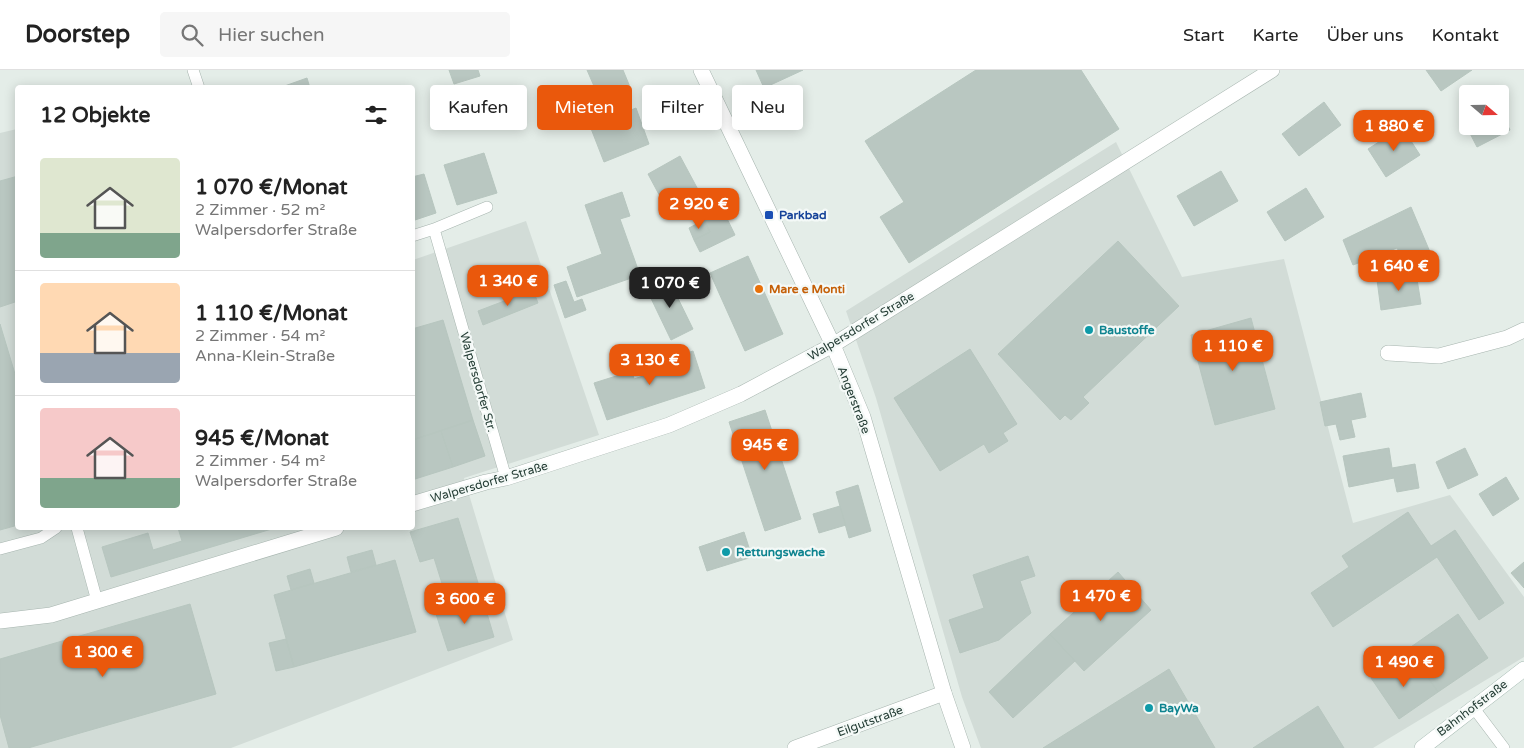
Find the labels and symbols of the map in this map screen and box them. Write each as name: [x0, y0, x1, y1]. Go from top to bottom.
north arrow: [1459, 85, 1509, 135]
pin: 1 880 €: [1348, 109, 1440, 152]
pin: 2 920 €: [653, 188, 745, 230]
place label: Parkbad: [779, 208, 827, 222]
marker: Parkbad: [763, 209, 775, 221]
pin: 1 640 €: [1353, 250, 1445, 292]
pin: 1 340 €: [462, 264, 554, 307]
pin: 1 070 €: [624, 266, 716, 309]
place label: Mare e Monti: [769, 282, 845, 296]
marker: Mare e Monti: [753, 283, 765, 295]
street label: Walpersdorfer Straße: [805, 289, 917, 363]
place label: Baustoffe: [1099, 323, 1155, 337]
marker: Baustoffe: [1083, 324, 1095, 336]
street label: Walpersdorfer Str.: [457, 330, 499, 434]
pin: 1 110 €: [1187, 330, 1279, 372]
pin: 3 130 €: [604, 344, 696, 386]
street label: Angerstraße: [835, 364, 873, 436]
pin: 945 €: [730, 428, 800, 471]
street label: Walpersdorfer Straße: [429, 458, 550, 505]
place label: Rettungswache: [736, 545, 825, 560]
marker: Rettungswache: [720, 546, 732, 558]
pin: 1 470 €: [1055, 580, 1147, 622]
pin: 3 600 €: [419, 582, 511, 625]
pin: 1 300 €: [57, 636, 149, 678]
pin: 1 490 €: [1358, 646, 1450, 688]
street label: Bahnhofstraße: [1434, 677, 1510, 739]
place label: BayWa: [1159, 701, 1199, 716]
marker: BayWa: [1143, 702, 1155, 714]
street label: Eilgutstraße: [835, 703, 905, 739]

